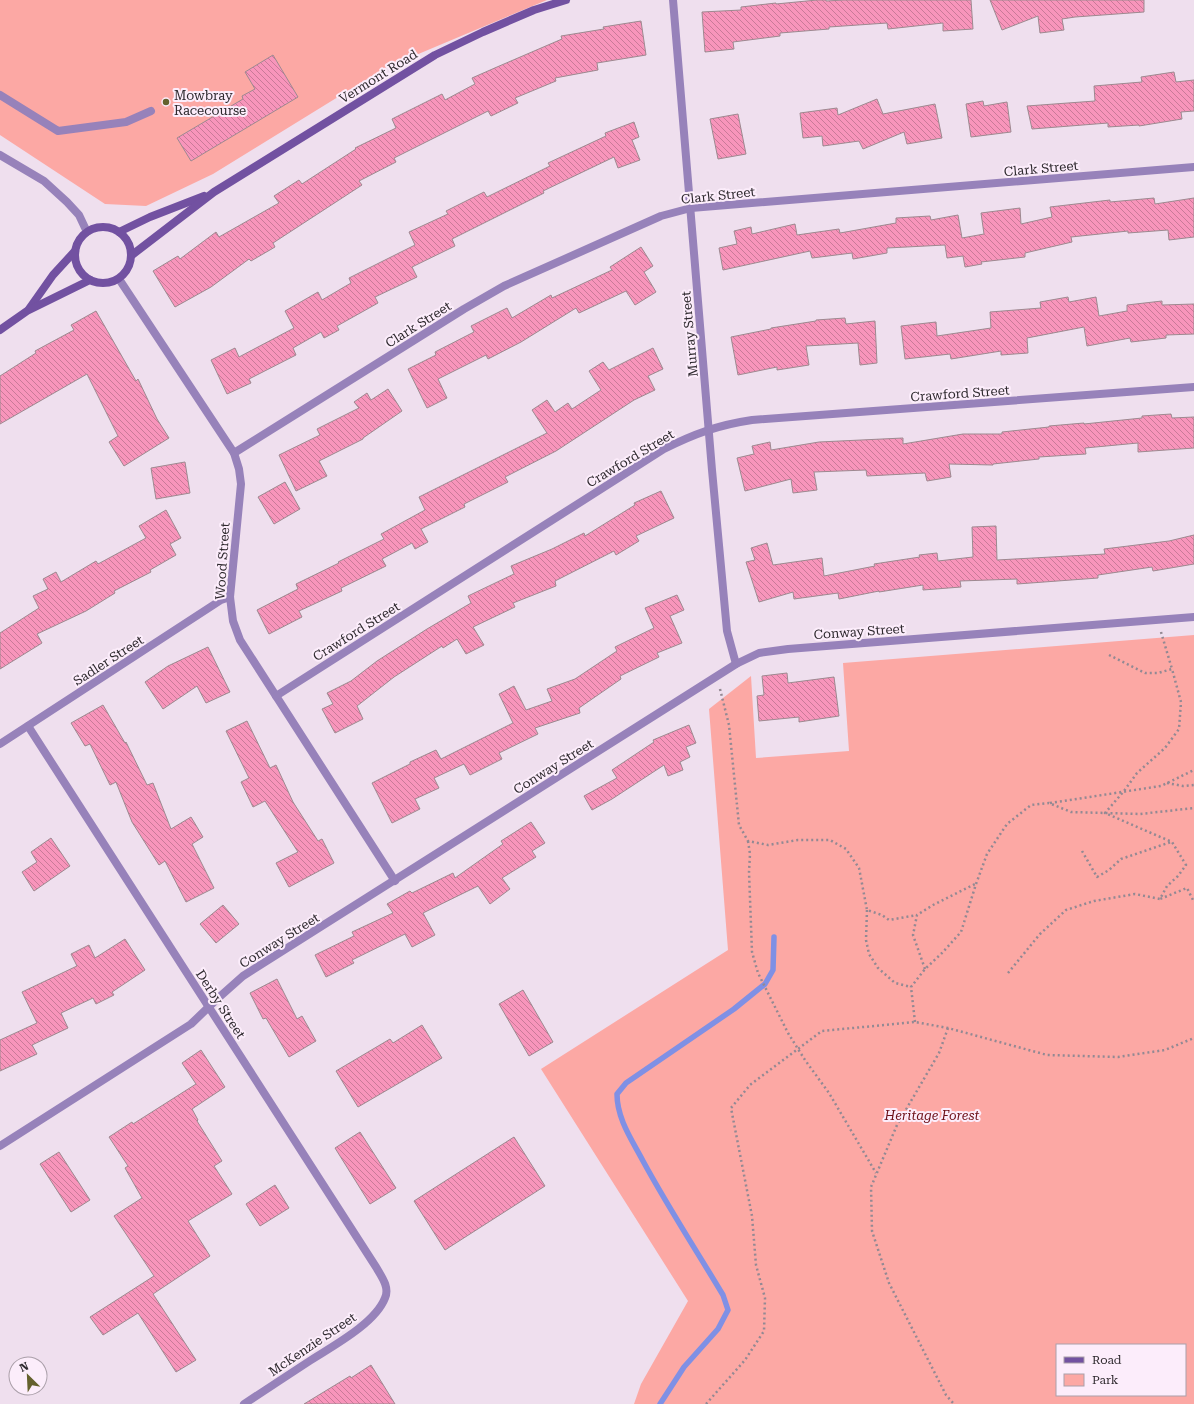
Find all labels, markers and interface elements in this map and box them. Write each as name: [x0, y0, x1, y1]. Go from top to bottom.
street label: Vermont Road: [336, 46, 421, 106]
place label: Mowbray Racecourse: [174, 88, 246, 118]
marker: Mowbray Racecourse: [161, 97, 171, 107]
street label: Clark Street: [1003, 158, 1079, 179]
street label: Clark Street: [680, 184, 756, 207]
street label: Murray Street: [678, 290, 701, 377]
street label: Clark Street: [383, 298, 454, 351]
street label: Crawford Street: [910, 383, 1010, 404]
street label: Crawford Street: [584, 426, 677, 490]
street label: Wood Street: [212, 522, 233, 600]
street label: Crawford Street: [310, 599, 402, 664]
street label: Conway Street: [813, 621, 905, 642]
street label: Sadler Street: [70, 632, 146, 689]
street label: Conway Street: [511, 736, 596, 797]
street label: Conway Street: [237, 910, 322, 971]
street label: Derby Street: [193, 967, 248, 1042]
park label: Heritage Forest: [884, 1108, 980, 1123]
street label: McKenzie Street: [266, 1310, 359, 1379]
legend: [1056, 1344, 1186, 1396]
text: Road: [1092, 1353, 1122, 1367]
north arrow: [8, 1356, 48, 1396]
text: N: [18, 1359, 31, 1375]
text: Park: [1092, 1373, 1119, 1387]

